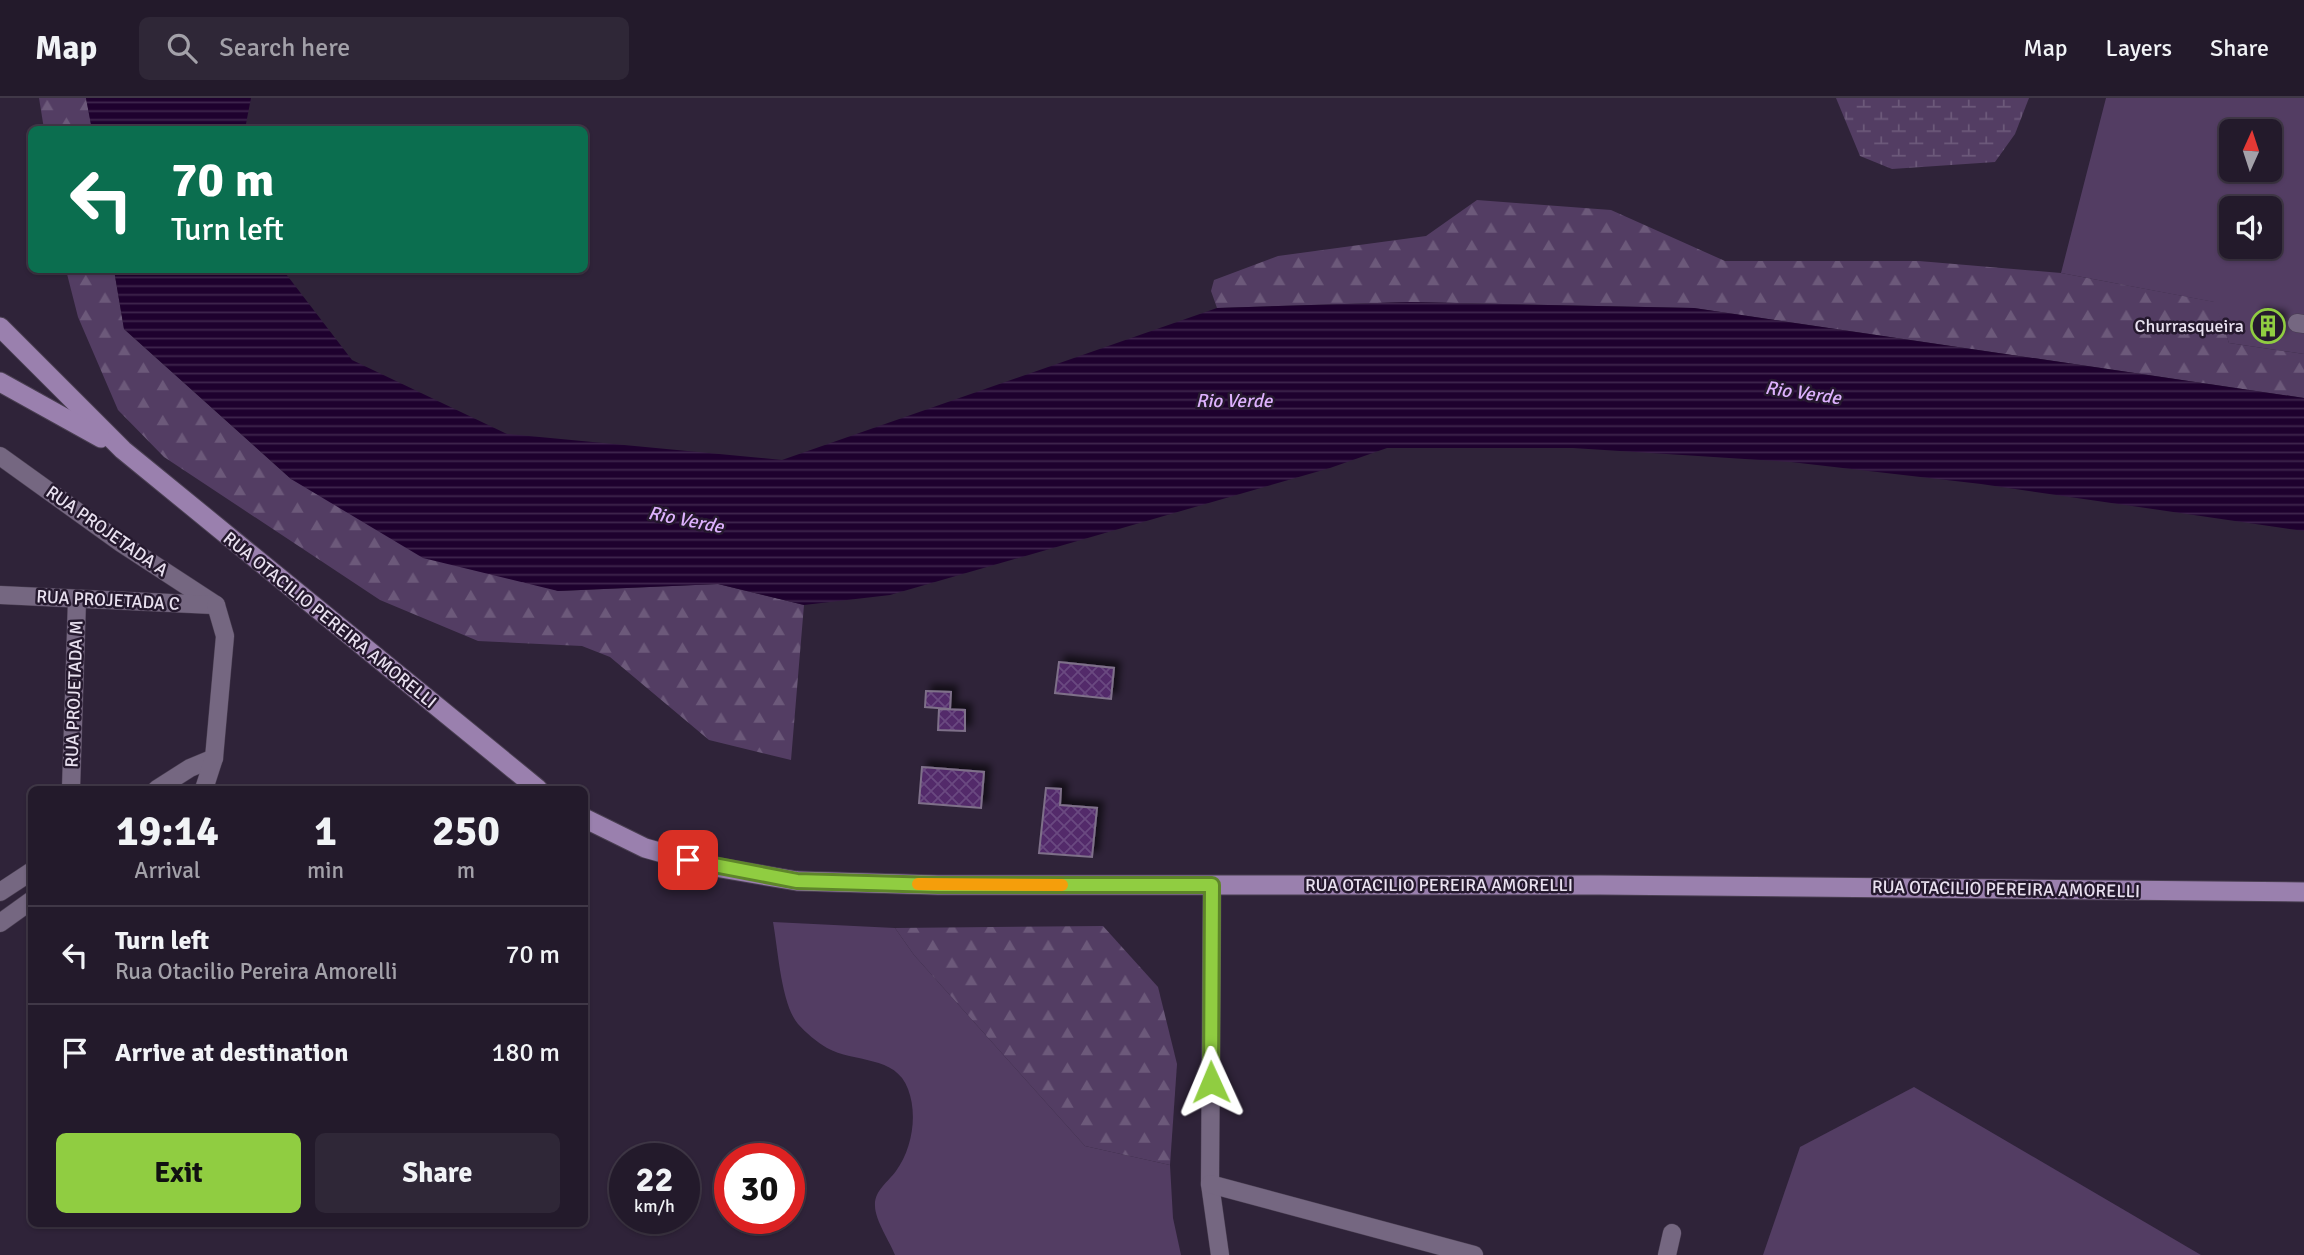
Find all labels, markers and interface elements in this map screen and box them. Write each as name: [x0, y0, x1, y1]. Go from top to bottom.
search box: [139, 17, 629, 80]
text: Map: [35, 28, 97, 69]
icon: search: [163, 29, 201, 67]
text: Search here: [219, 32, 350, 64]
text: Map: [2023, 33, 2068, 63]
text: Layers: [2106, 33, 2172, 63]
text: Share: [2210, 33, 2269, 63]
north arrow: [2219, 119, 2282, 182]
map controls: [2219, 119, 2282, 259]
text: 70 m: [171, 150, 274, 210]
icon: left: [56, 154, 147, 245]
button: sound: [2219, 196, 2282, 259]
text: Turn left: [171, 210, 284, 249]
building icon: Churrasqueira: [2249, 307, 2287, 345]
place label: Churrasqueira: [2135, 315, 2244, 337]
water label: Rio Verde: [1763, 376, 1844, 410]
water label: Rio Verde: [1196, 389, 1274, 413]
street label: RUA PROJETADA A: [42, 481, 172, 581]
water label: Rio Verde: [646, 501, 727, 539]
street label: RUA OTACILIO PEREIRA AMORELLI: [219, 527, 441, 713]
street label: RUA PROJETADA C: [36, 585, 180, 615]
street label: RUA PROJETADA M: [60, 620, 88, 768]
text: 19:14: [116, 806, 219, 857]
text: 1: [314, 806, 337, 857]
text: 250: [432, 806, 500, 857]
pin: [658, 830, 718, 890]
icon: arrive: [669, 841, 707, 879]
text: Arrival: [134, 856, 201, 885]
text: min: [307, 856, 344, 885]
text: m: [457, 856, 475, 885]
street label: RUA OTACILIO PEREIRA AMORELLI: [1305, 874, 1573, 896]
street label: RUA OTACILIO PEREIRA AMORELLI: [1872, 876, 2140, 902]
text: Turn left: [115, 925, 209, 957]
icon: left: [56, 936, 94, 974]
text: 70 m: [505, 939, 560, 971]
text: Rua Otacilio Pereira Amorelli: [115, 957, 398, 986]
icon: arrive: [56, 1034, 94, 1072]
text: Arrive at destination: [115, 1037, 348, 1069]
text: 180 m: [491, 1037, 560, 1069]
position arrow: [1174, 1045, 1248, 1119]
button: Exit: [56, 1133, 301, 1213]
button: Share: [315, 1133, 560, 1213]
speed limit sign: 30: [714, 1143, 805, 1234]
text: 22: [636, 1158, 673, 1201]
text: km/h: [634, 1195, 675, 1217]

